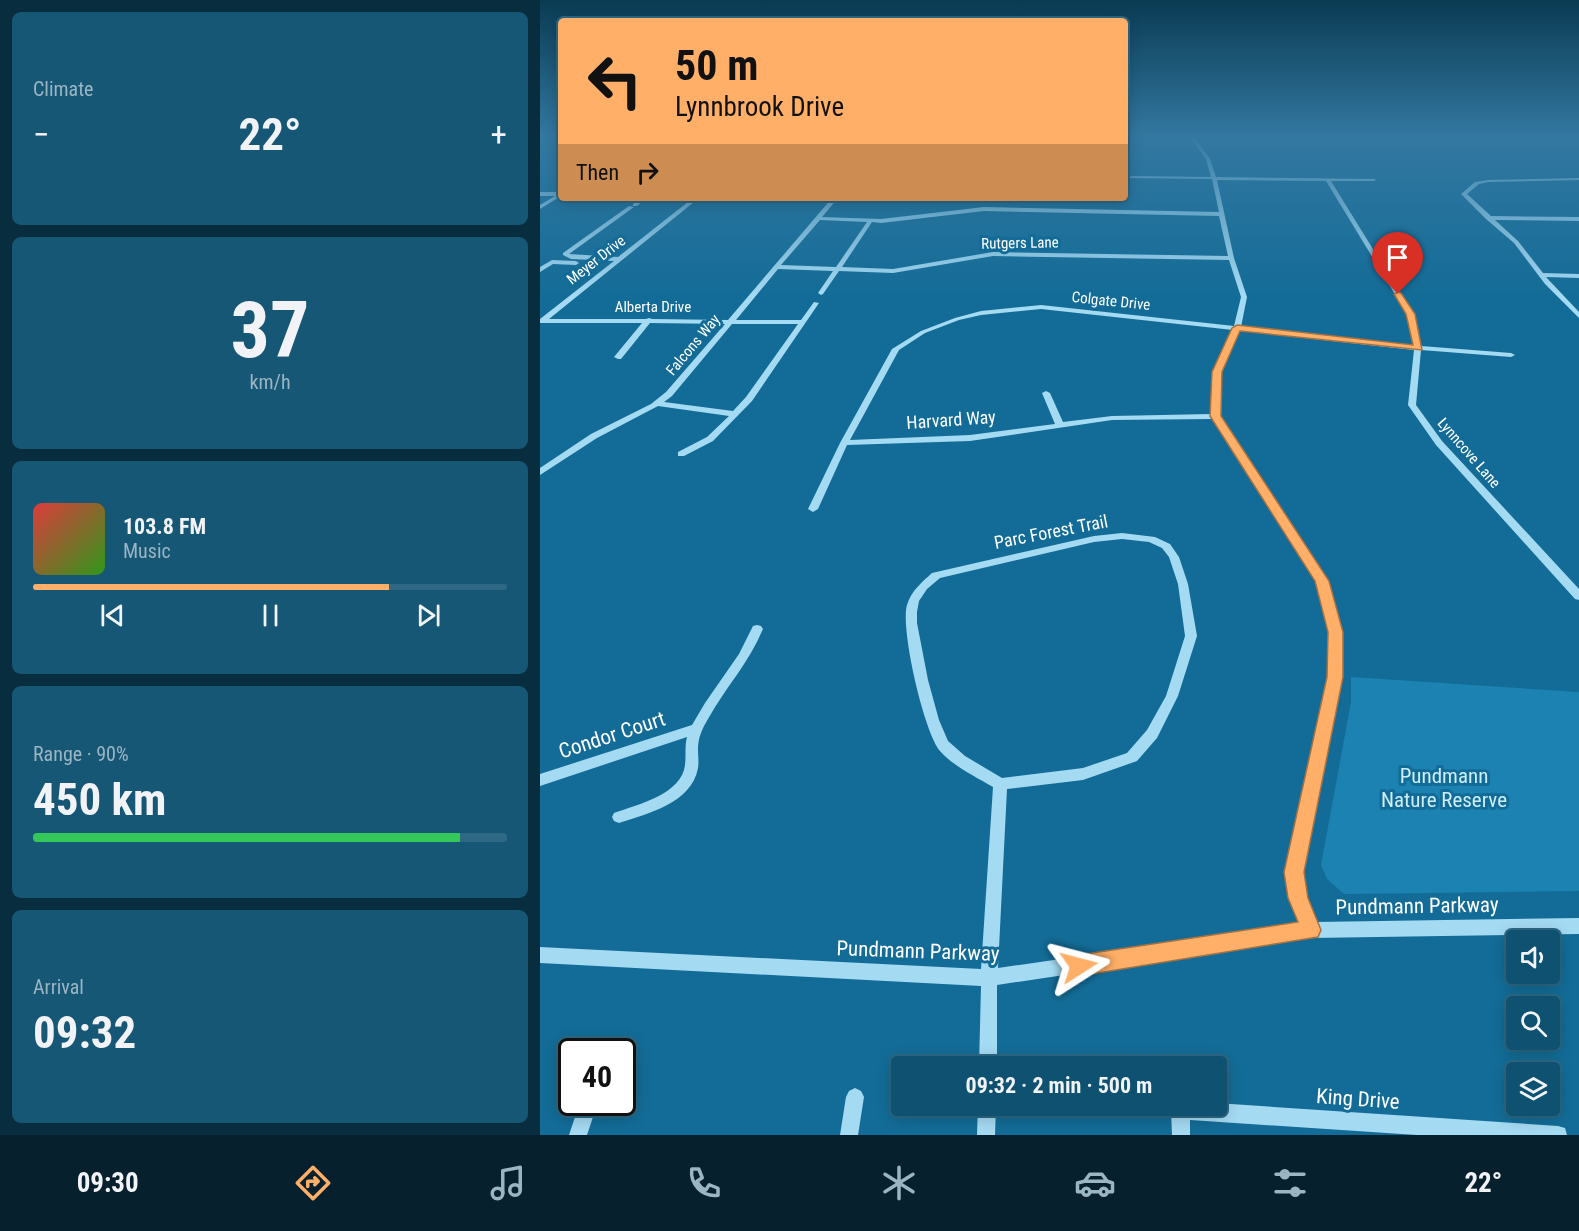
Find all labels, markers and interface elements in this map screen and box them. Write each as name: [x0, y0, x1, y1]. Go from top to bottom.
text: 50 m: [675, 41, 758, 90]
icon: left: [576, 42, 654, 120]
text: Climate: [33, 77, 93, 101]
text: Lynnbrook Drive: [675, 91, 844, 123]
text: 22°: [239, 108, 302, 161]
text: −: [33, 115, 50, 154]
text: +: [491, 115, 507, 154]
icon: right: [631, 156, 664, 189]
text: Then: [576, 160, 619, 185]
street label: Meyer Drive: [563, 232, 629, 288]
pin: [1372, 232, 1423, 294]
street label: Rutgers Lane: [981, 233, 1059, 253]
icon: arrive: [1381, 241, 1414, 274]
text: 37: [231, 285, 309, 376]
street label: Colgate Drive: [1071, 288, 1151, 314]
street label: Alberta Drive: [615, 298, 691, 316]
street label: Falcons Way: [662, 311, 724, 379]
text: km/h: [249, 370, 291, 394]
street label: Harvard Way: [906, 406, 997, 433]
street label: Lynncove Lane: [1434, 414, 1504, 492]
street label: Parc Forest Trail: [992, 510, 1110, 553]
text: 103.8 FM: [123, 514, 206, 539]
text: Music: [123, 539, 171, 563]
icon: previous: [96, 599, 129, 632]
icon: pause: [254, 599, 287, 632]
icon: next: [412, 599, 445, 632]
street label: Condor Court: [556, 707, 668, 763]
text: Range · 90%: [33, 742, 129, 766]
park label: Pundmann Nature Reserve: [1381, 764, 1507, 812]
text: 450 km: [33, 773, 166, 826]
street label: Pundmann Parkway: [1335, 893, 1499, 919]
map controls: [1506, 930, 1560, 1116]
button: sound: [1506, 930, 1560, 984]
position arrow: [1047, 934, 1111, 998]
street label: Pundmann Parkway: [836, 936, 1000, 966]
text: Arrival: [33, 975, 84, 999]
button: search: [1506, 996, 1560, 1050]
text: 09:32: [33, 1006, 136, 1059]
speed limit sign: 40: [558, 1038, 636, 1116]
button: layers: [1506, 1062, 1560, 1116]
text: 09:32 · 2 min · 500 m: [966, 1073, 1152, 1098]
street label: King Drive: [1315, 1084, 1401, 1114]
icon: directions: [292, 1162, 334, 1204]
icon: music: [487, 1162, 529, 1204]
icon: phone: [683, 1162, 725, 1204]
icon: climate: [878, 1162, 920, 1204]
icon: car: [1074, 1162, 1116, 1204]
icon: filters: [1269, 1162, 1311, 1204]
text: 09:30: [77, 1167, 139, 1199]
text: 22°: [1464, 1167, 1502, 1199]

